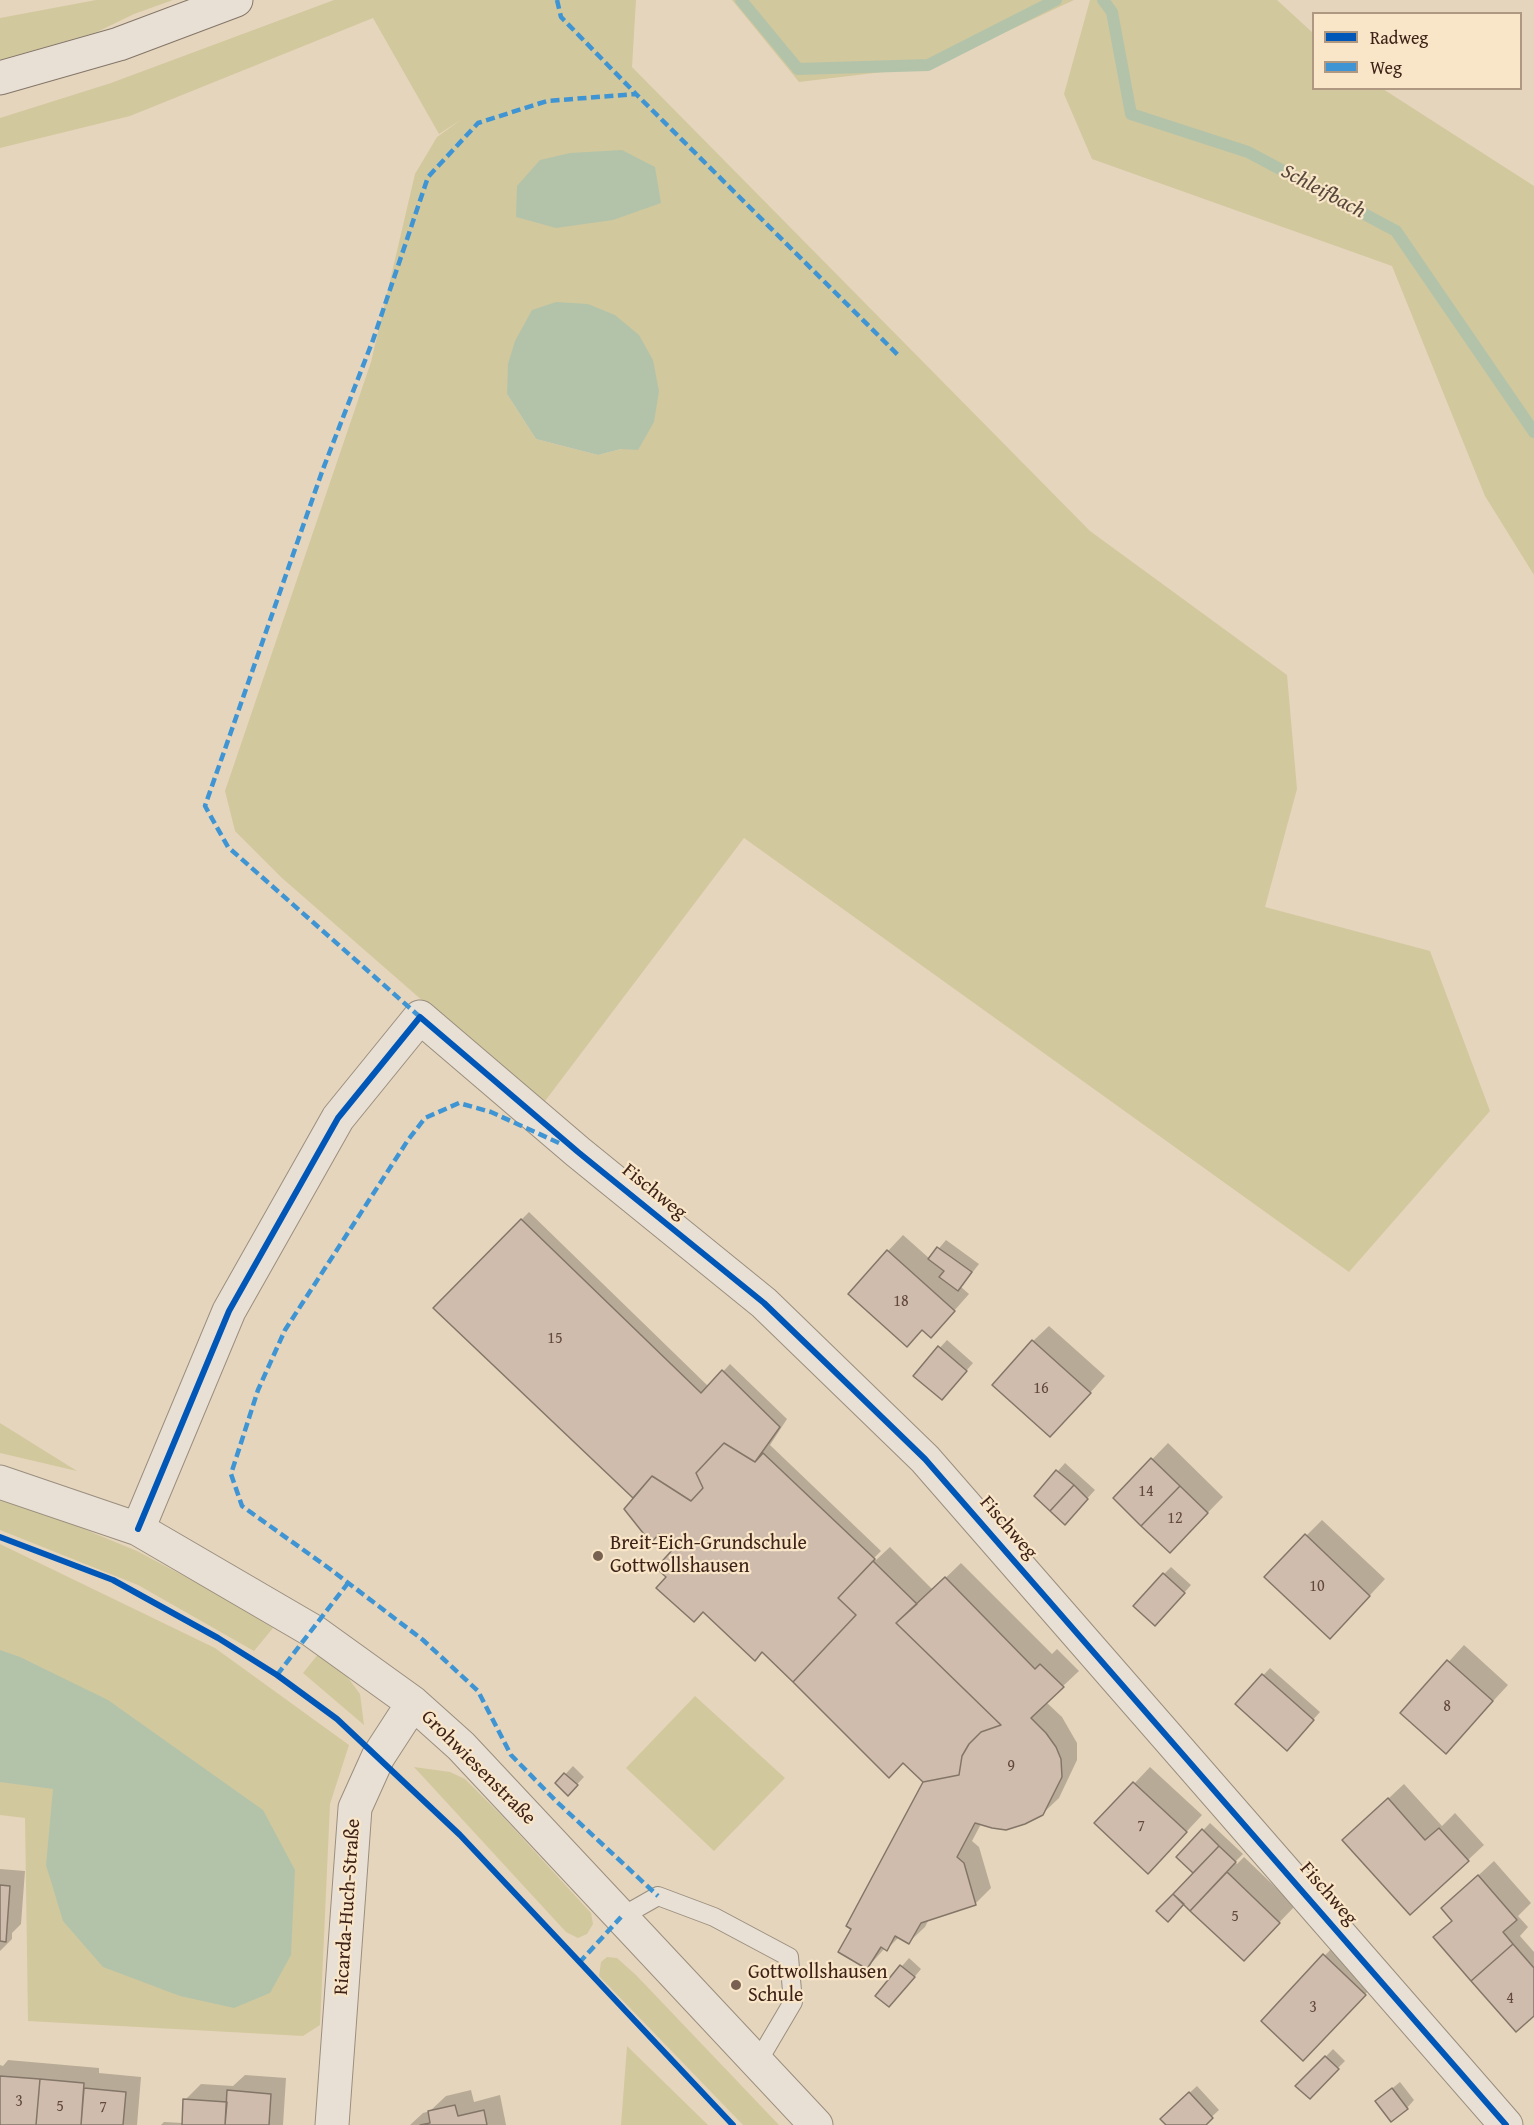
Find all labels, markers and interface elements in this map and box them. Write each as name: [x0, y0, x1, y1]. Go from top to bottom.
legend: [1312, 12, 1522, 90]
text: Radweg: [1370, 24, 1428, 51]
text: Weg: [1370, 54, 1402, 81]
water label: Schleifbach: [1277, 159, 1369, 225]
street label: Fischweg: [617, 1159, 691, 1225]
house number: 18: [893, 1292, 909, 1312]
house number: 15: [547, 1329, 563, 1349]
house number: 16: [1033, 1379, 1049, 1399]
house number: 14: [1138, 1482, 1154, 1502]
street label: Fischweg: [974, 1491, 1042, 1565]
house number: 12: [1167, 1509, 1183, 1529]
place label: Breit-Eich-Grundschule Gottwollshausen: [610, 1532, 807, 1579]
marker: Breit-Eich-Grundschule Gottwollshausen: [591, 1549, 605, 1563]
house number: 10: [1309, 1577, 1325, 1597]
house number: 8: [1443, 1697, 1451, 1717]
street label: Grohwiesenstraße: [416, 1706, 540, 1830]
house number: 9: [1007, 1757, 1015, 1777]
house number: 7: [1137, 1817, 1145, 1837]
street label: Ricarda-Huch-Straße: [330, 1818, 366, 1996]
street label: Fischweg: [1294, 1857, 1362, 1931]
house number: 5: [1231, 1907, 1239, 1927]
place label: Gottwollshausen Schule: [748, 1961, 887, 2008]
marker: Gottwollshausen Schule: [729, 1978, 743, 1992]
house number: 4: [1506, 1989, 1514, 2009]
house number: 3: [1309, 1998, 1317, 2018]
house number: 3: [15, 2092, 23, 2112]
house number: 5: [56, 2097, 64, 2117]
house number: 7: [99, 2098, 107, 2118]

